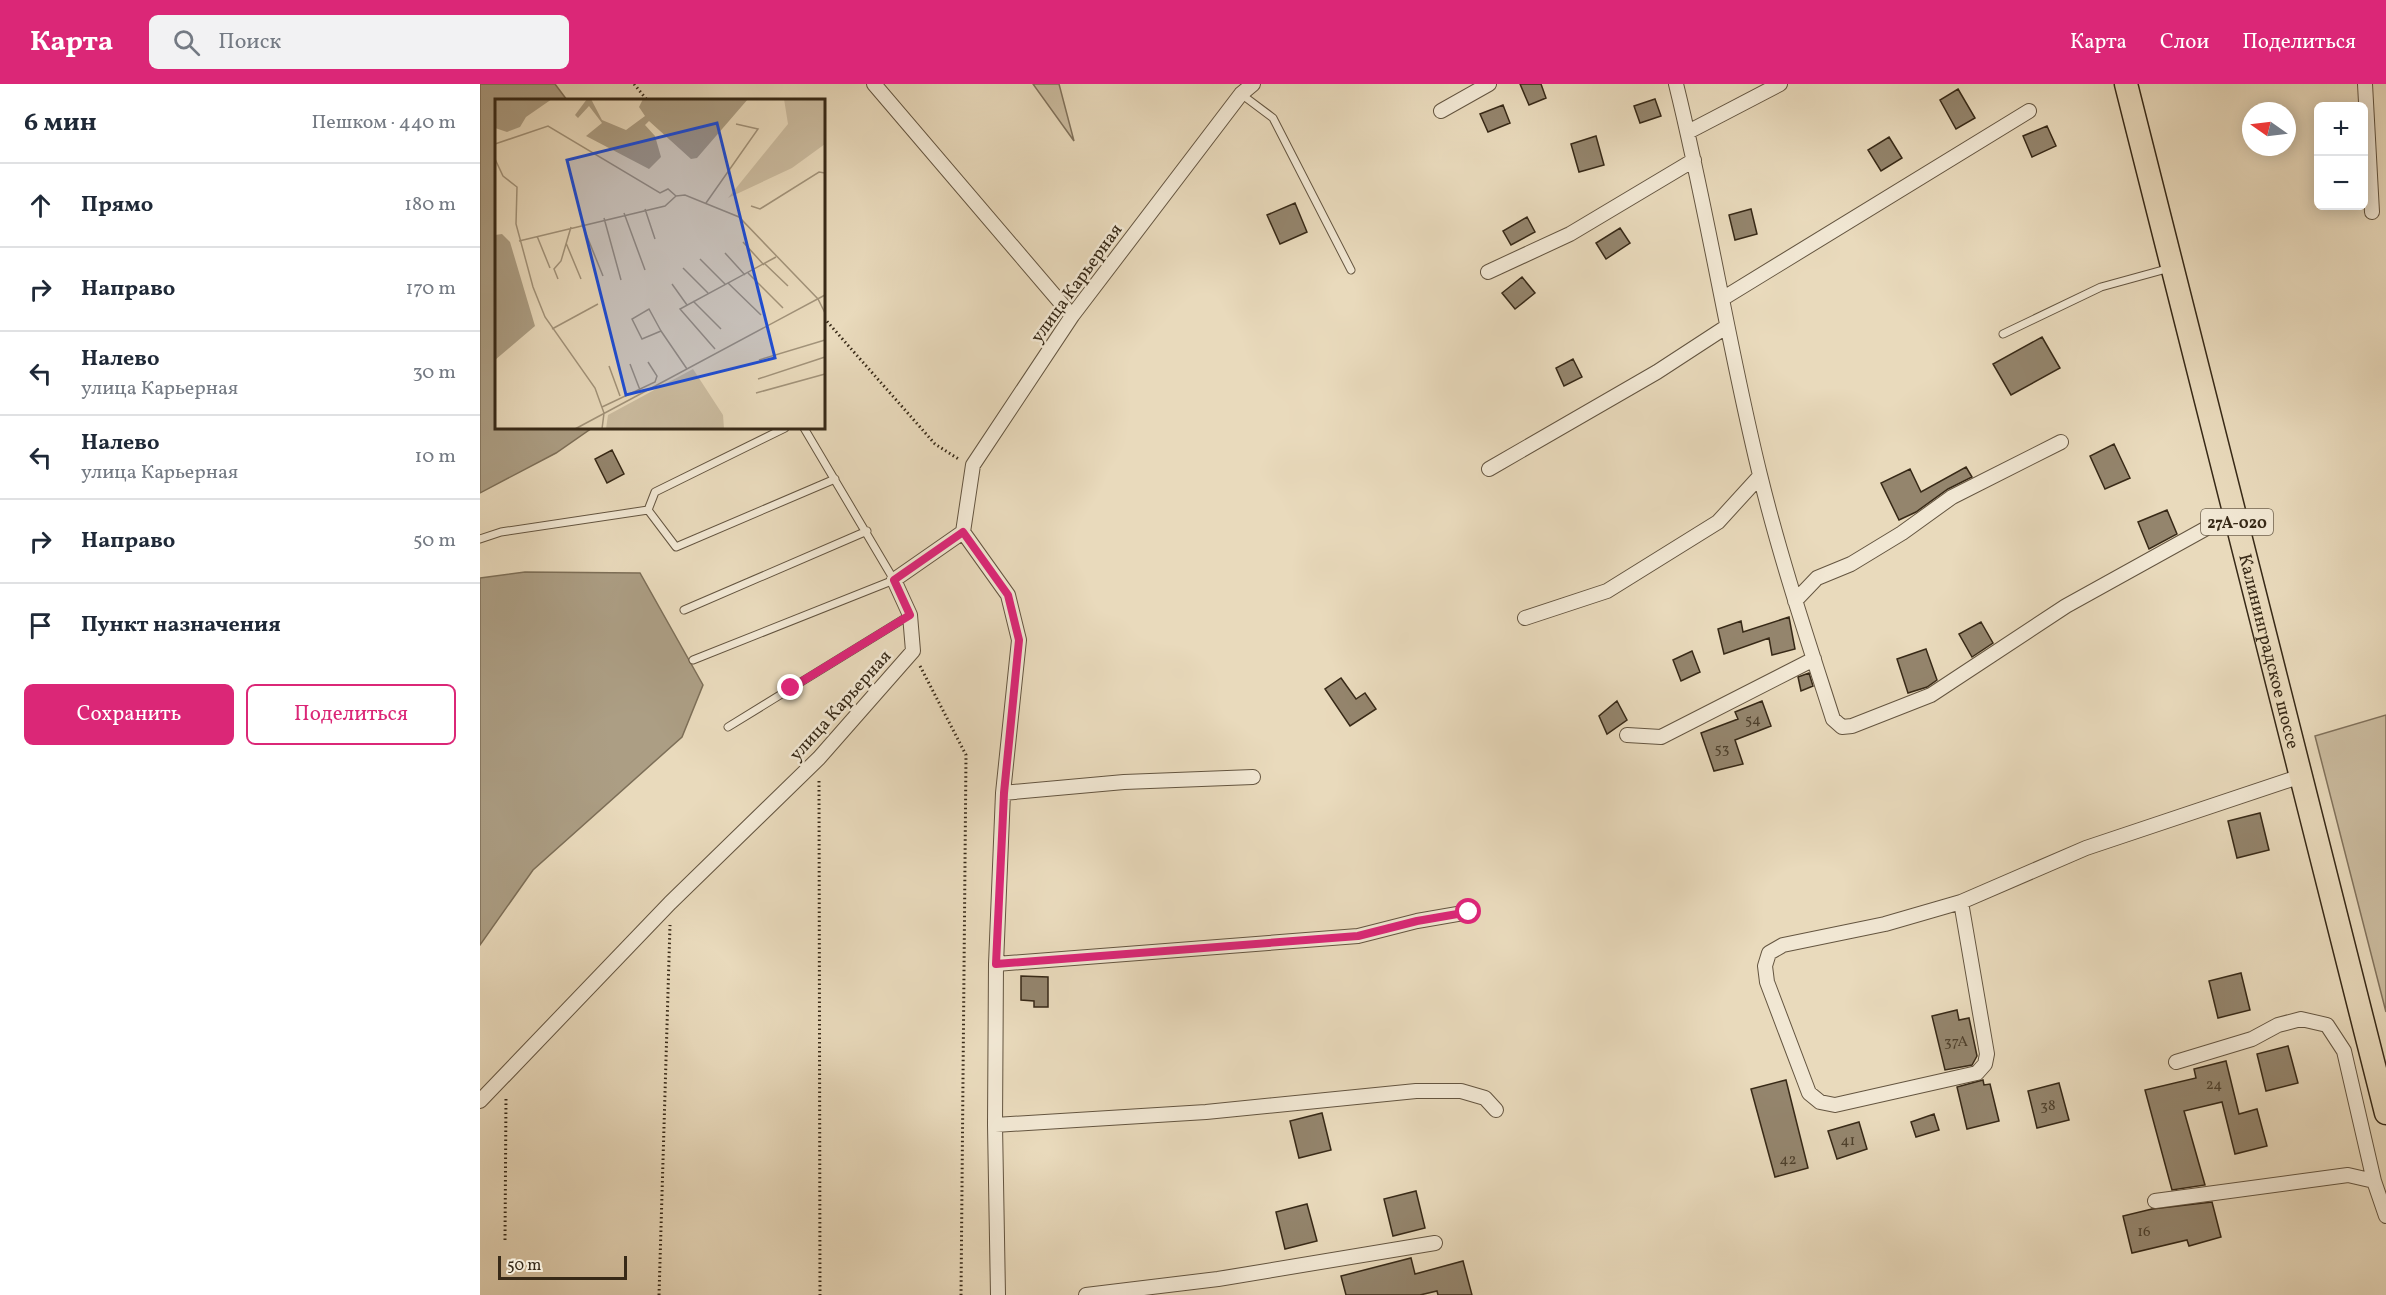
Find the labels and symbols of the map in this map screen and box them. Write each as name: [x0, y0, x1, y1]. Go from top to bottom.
inset map: [495, 99, 825, 429]
north arrow: [2242, 102, 2296, 156]
street label: улица Карьерная: [1026, 219, 1129, 348]
road number: 27А-020: [2201, 509, 2273, 535]
street label: Калининградское шоссе: [2231, 551, 2305, 752]
street label: улица Карьерная: [784, 645, 898, 767]
route end: [777, 674, 803, 700]
house number: 54: [1745, 710, 1761, 731]
house number: 53: [1715, 739, 1729, 760]
route start: [1455, 898, 1481, 924]
house number: 37А: [1944, 1032, 1968, 1053]
house number: 24: [2206, 1075, 2222, 1096]
house number: 38: [2040, 1096, 2056, 1117]
house number: 41: [1841, 1131, 1855, 1152]
house number: 42: [1779, 1150, 1797, 1171]
house number: 16: [2137, 1222, 2151, 1243]
scale bar: [498, 1253, 627, 1280]

